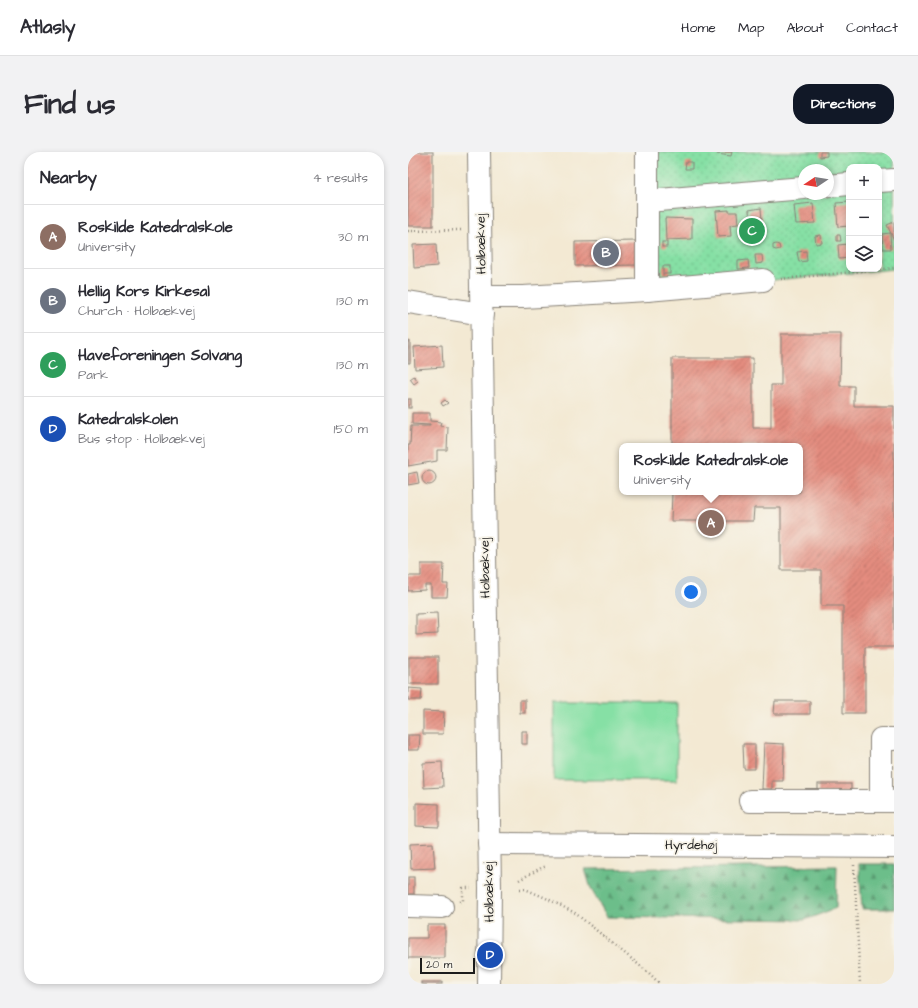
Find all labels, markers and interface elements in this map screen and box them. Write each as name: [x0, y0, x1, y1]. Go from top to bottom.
text: Atlasly: [20, 14, 75, 41]
text: Home: [681, 18, 716, 38]
text: Map: [738, 18, 764, 38]
text: About: [786, 18, 824, 38]
text: Contact: [846, 18, 898, 38]
button: Directions: [793, 84, 894, 124]
text: Find us: [24, 85, 115, 124]
north arrow: [798, 164, 834, 200]
map controls: [846, 164, 882, 272]
button: +: [846, 164, 882, 200]
text: Nearby: [40, 166, 97, 190]
text: 4 results: [313, 169, 368, 187]
button: −: [846, 200, 882, 236]
street label: Holbækvej: [471, 213, 491, 274]
pin: C: [739, 216, 765, 246]
text: Roskilde Katedralskole: [78, 217, 233, 238]
text: A: [49, 228, 57, 246]
text: 30 m: [338, 228, 368, 246]
button: layers: [846, 236, 882, 272]
text: University: [78, 238, 136, 256]
pin: B: [593, 238, 619, 268]
text: Hellig Kors Kirkesal: [78, 281, 210, 302]
text: B: [48, 292, 58, 310]
text: 130 m: [336, 292, 368, 310]
text: Church · Holbækvej: [78, 302, 195, 320]
text: Haveforeningen Solvang: [78, 345, 242, 366]
text: C: [48, 356, 58, 374]
text: 130 m: [336, 356, 368, 374]
text: Park: [78, 366, 108, 384]
text: Katedralskolen: [78, 409, 178, 430]
text: D: [49, 420, 57, 438]
text: 150 m: [334, 420, 368, 438]
text: Bus stop · Holbækvej: [78, 430, 205, 448]
popup: [619, 443, 803, 495]
text: Roskilde Katedralskole: [634, 450, 788, 471]
text: University: [634, 471, 691, 489]
pin: A: [698, 508, 724, 538]
street label: Holbækvej: [475, 537, 495, 598]
your location: [681, 582, 701, 602]
street label: Hyrdehøj: [665, 836, 718, 855]
street label: Holbækvej: [479, 861, 499, 922]
pin: D: [477, 940, 503, 970]
scale bar: [420, 956, 475, 975]
text: 20 m: [426, 957, 452, 972]

